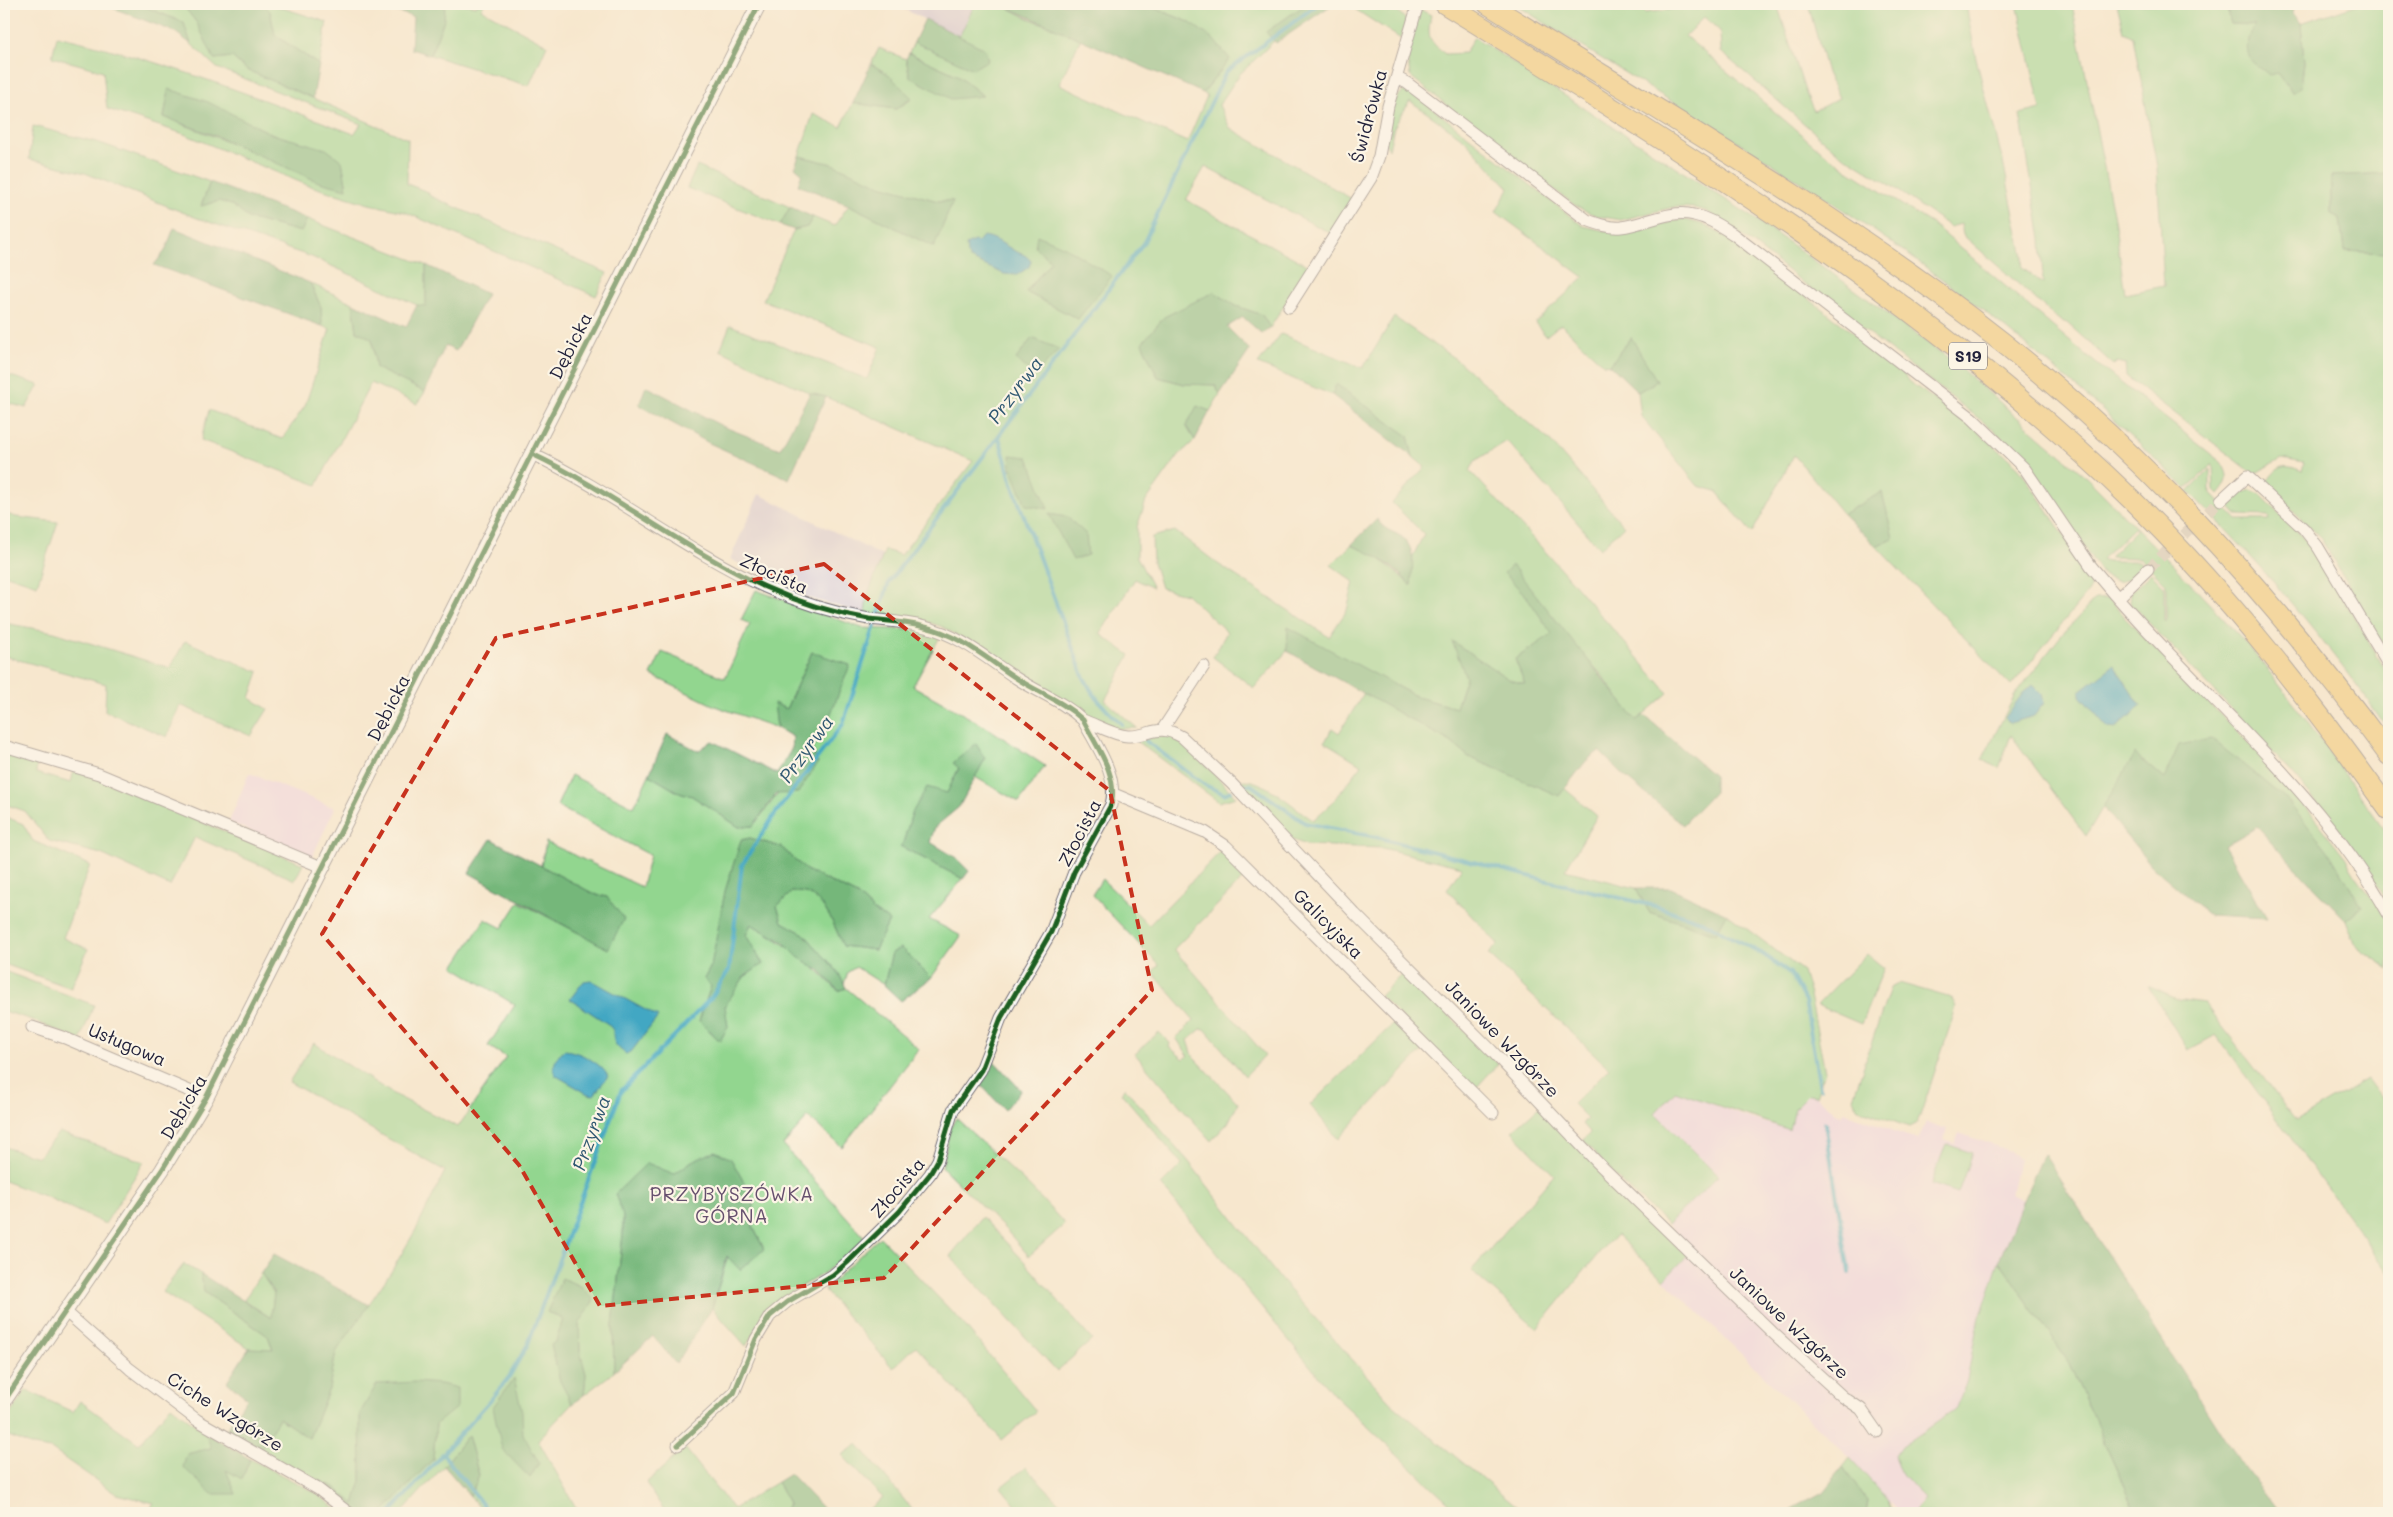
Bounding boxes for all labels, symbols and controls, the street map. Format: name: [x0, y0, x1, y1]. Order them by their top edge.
street label: Świdrówka: [1344, 67, 1392, 165]
street label: Dębicka: [543, 308, 597, 383]
road number: S19: [1949, 342, 1987, 370]
water label: Przyrwa: [981, 351, 1048, 428]
street label: Złocista: [736, 547, 812, 599]
street label: Dębicka: [361, 670, 415, 745]
water label: Przyrwa: [773, 710, 839, 788]
street label: Złocista: [1052, 795, 1106, 870]
street label: Galicyjska: [1288, 883, 1369, 964]
street label: Janiowe Wzgórze: [1440, 974, 1565, 1102]
street label: Usługowa: [85, 1017, 170, 1071]
street label: Dębicka: [154, 1070, 212, 1143]
water label: Przyrwa: [565, 1092, 616, 1174]
street label: Złocista: [865, 1152, 930, 1223]
district label: PRZYBYSZÓWKA GÓRNA: [650, 1181, 814, 1228]
street label: Janiowe Wzgórze: [1725, 1261, 1855, 1384]
street label: Ciche Wzgórze: [163, 1366, 288, 1457]

